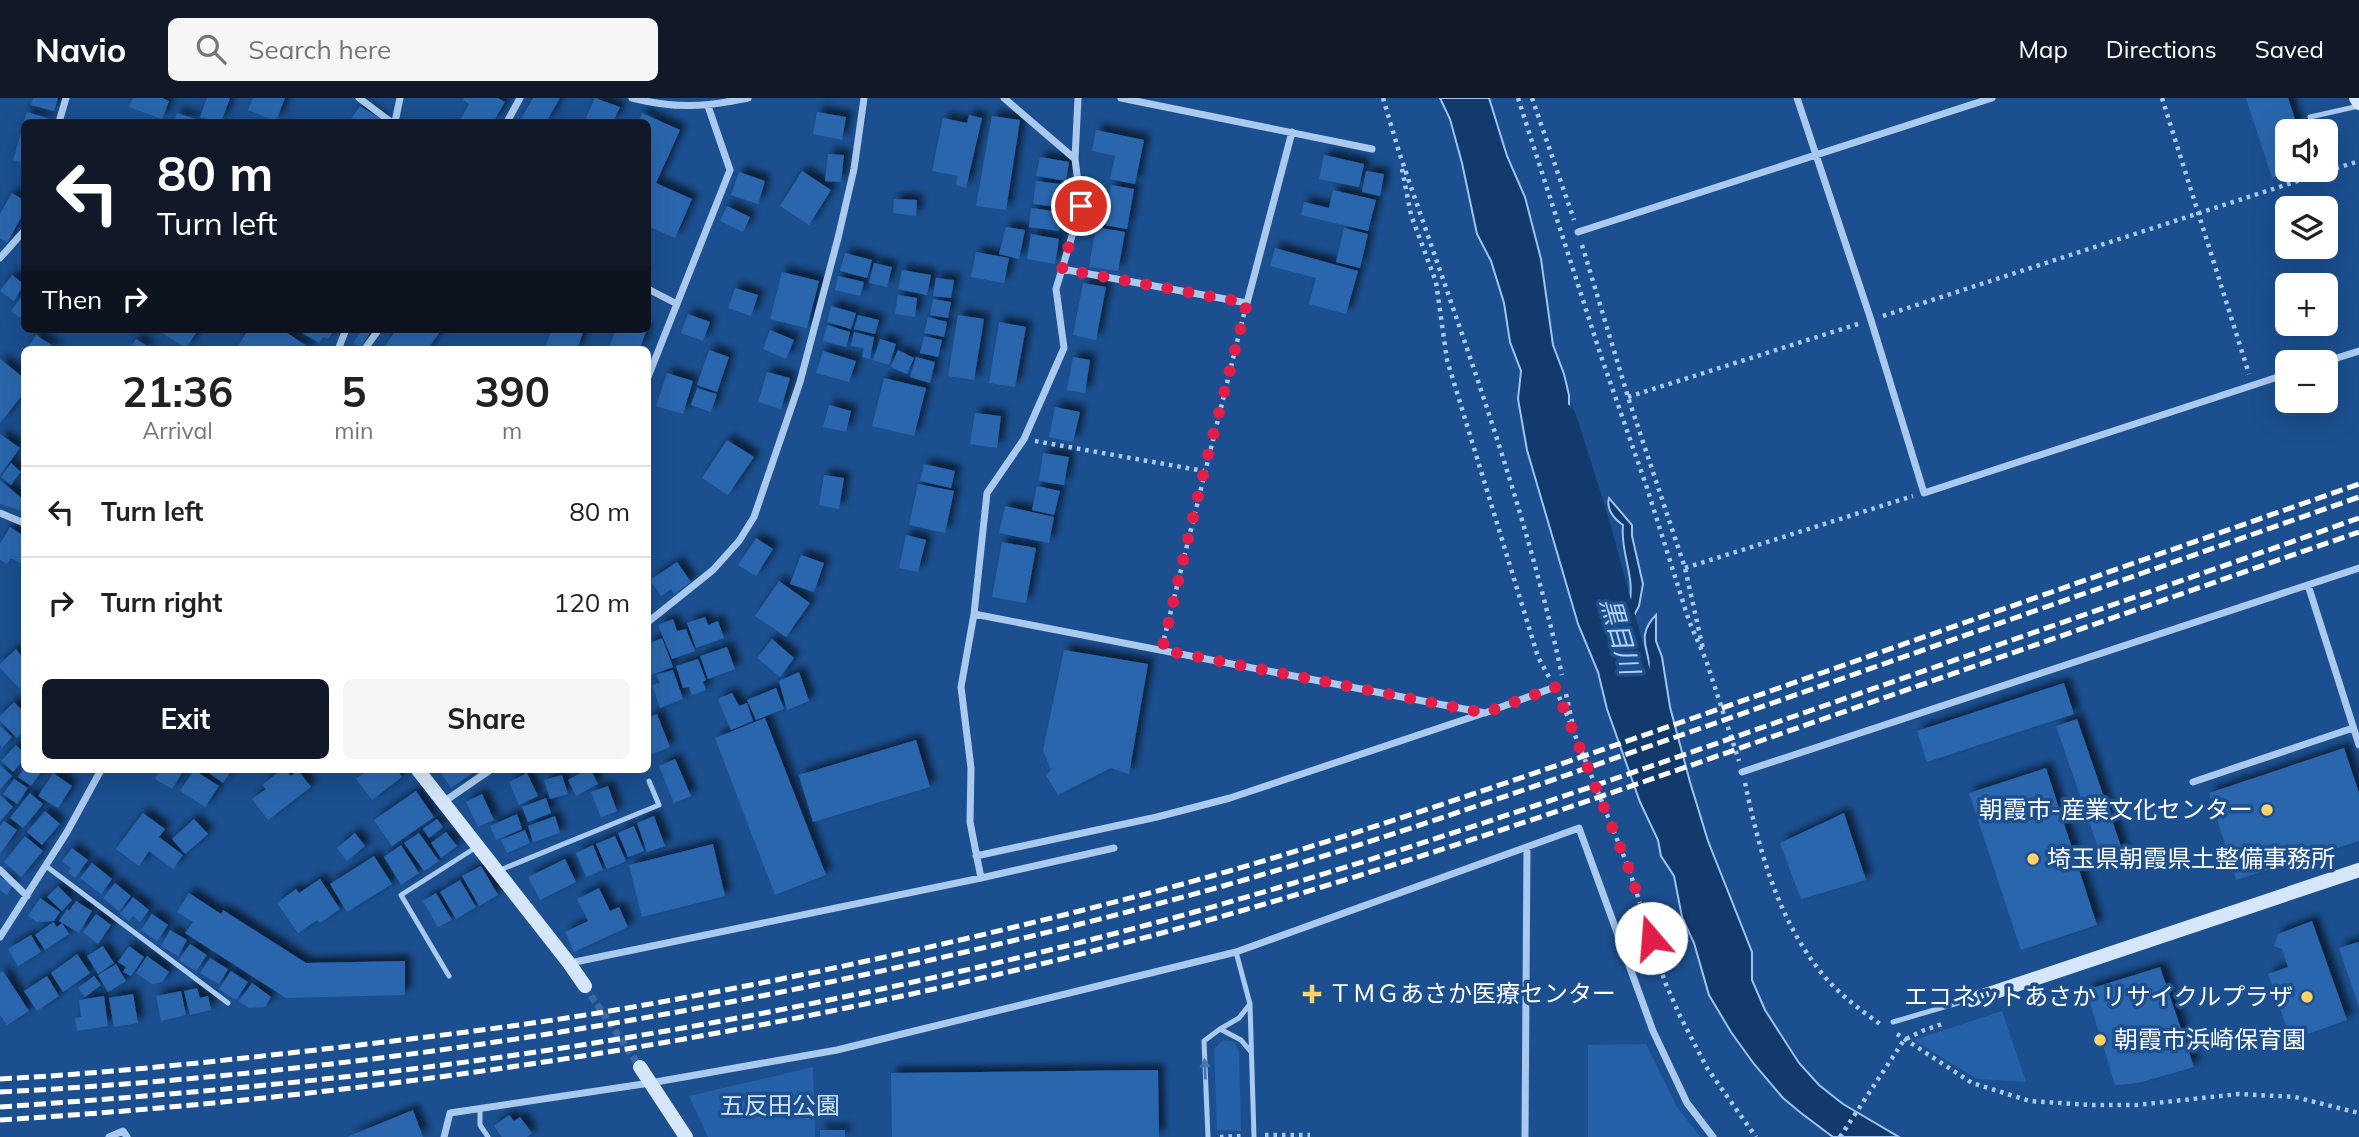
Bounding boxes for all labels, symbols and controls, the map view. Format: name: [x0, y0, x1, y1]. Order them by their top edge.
search box: [168, 18, 658, 81]
text: Navio: [35, 29, 126, 70]
icon: search: [192, 30, 230, 68]
text: Search here: [248, 33, 391, 66]
text: Map: [2018, 34, 2068, 64]
text: Directions: [2106, 34, 2217, 64]
text: Saved: [2255, 34, 2324, 64]
map controls: [2275, 119, 2338, 413]
button: sound: [2275, 119, 2338, 182]
text: 80 m: [157, 142, 273, 203]
icon: left: [42, 147, 133, 238]
pin: [1051, 176, 1111, 236]
icon: arrive: [1062, 187, 1100, 225]
button: layers: [2275, 196, 2338, 259]
text: Turn left: [157, 203, 277, 243]
button: +: [2275, 273, 2338, 336]
icon: right: [116, 280, 154, 318]
text: Then: [42, 283, 102, 316]
button: −: [2275, 350, 2338, 413]
text: 21:36: [122, 365, 233, 418]
text: 5: [341, 365, 366, 418]
text: 390: [474, 365, 550, 418]
text: Arrival: [142, 416, 213, 445]
text: min: [334, 416, 373, 445]
text: m: [502, 416, 522, 445]
icon: left: [42, 493, 80, 531]
text: Turn left: [101, 495, 203, 528]
text: 80 m: [569, 495, 630, 528]
icon: right: [42, 584, 80, 622]
text: Turn right: [101, 586, 222, 619]
text: 120 m: [554, 586, 630, 619]
water label: 黒目川: [1594, 594, 1648, 681]
button: Exit: [42, 679, 329, 759]
button: Share: [343, 679, 630, 759]
place label: 朝霞市-産業文化センター: [1979, 794, 2253, 824]
marker: 朝霞市-産業文化センター: [2259, 802, 2275, 818]
place label: 埼玉県朝霞県土整備事務所: [2047, 843, 2335, 873]
marker: 埼玉県朝霞県土整備事務所: [2025, 851, 2041, 867]
position arrow: [1614, 901, 1688, 975]
place label: ＴＭＧあさか医療センター: [1328, 978, 1616, 1008]
place label: エコネットあさか リサイクルプラザ: [1904, 981, 2293, 1011]
marker: ＴＭＧあさか医療センター: [1302, 984, 1322, 1004]
marker: エコネットあさか リサイクルプラザ: [2299, 989, 2315, 1005]
place label: 朝霞市浜崎保育園: [2114, 1024, 2306, 1054]
marker: 朝霞市浜崎保育園: [2092, 1032, 2108, 1048]
one-way arrow: [1200, 1058, 1211, 1080]
park label: 五反田公園: [720, 1090, 840, 1120]

